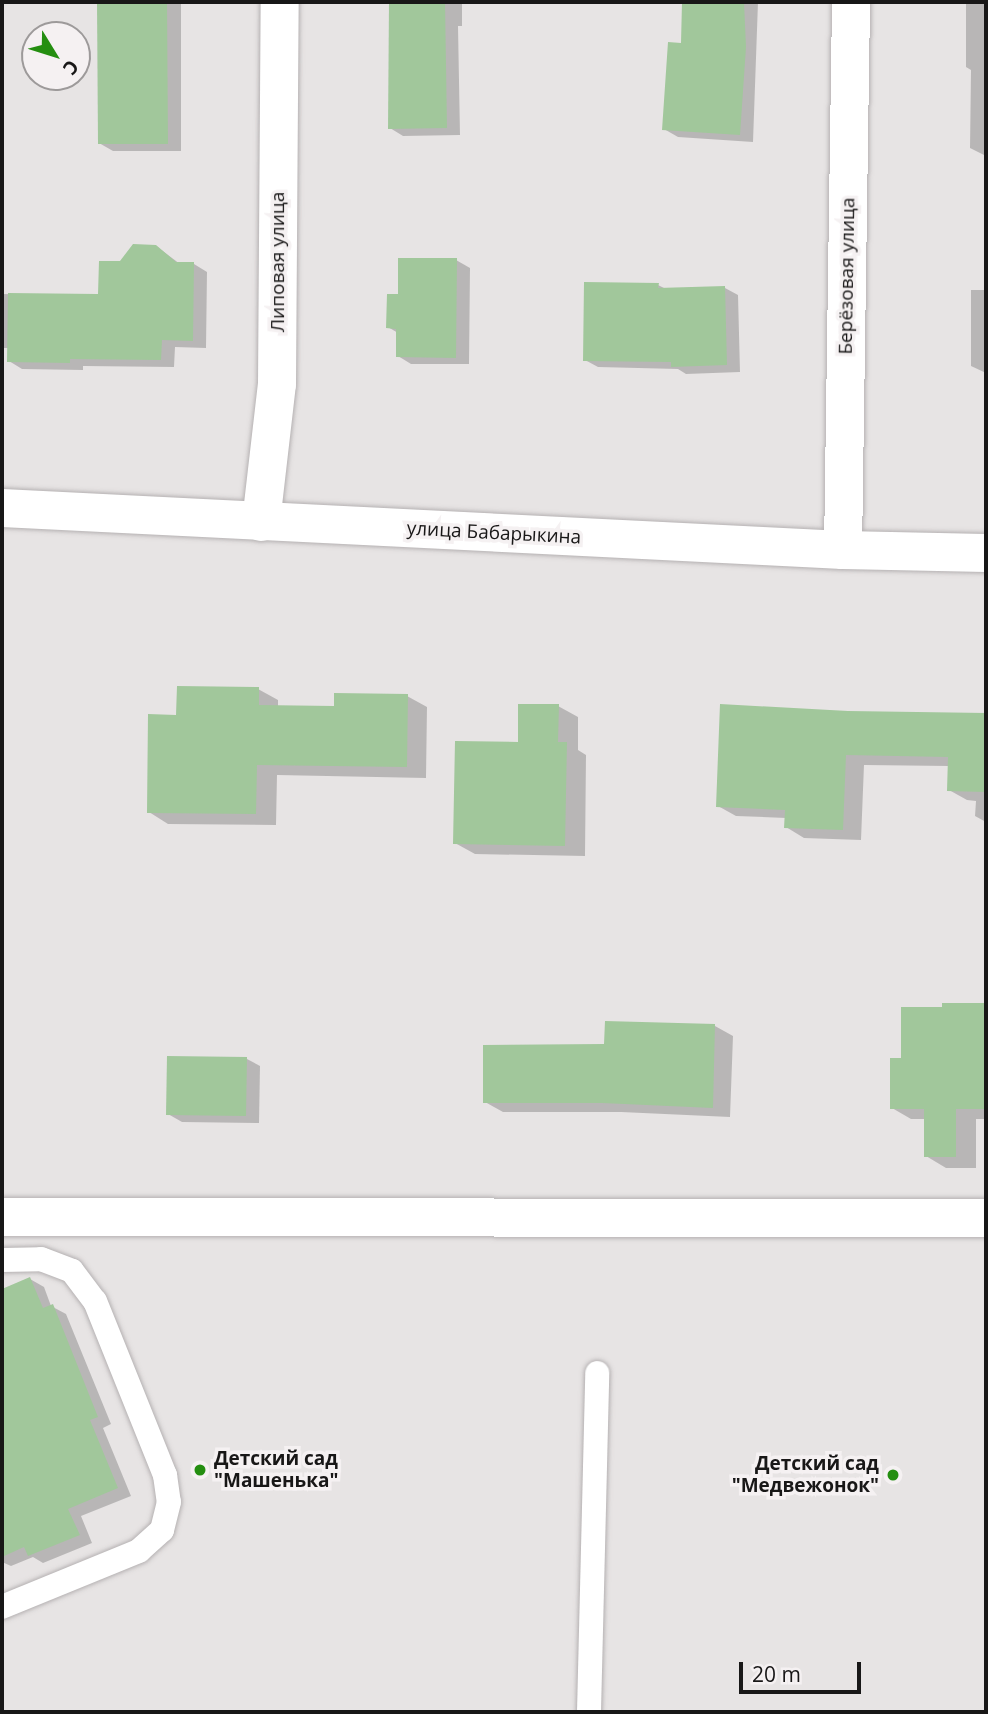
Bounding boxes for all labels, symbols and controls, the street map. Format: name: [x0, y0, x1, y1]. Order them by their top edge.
north arrow: [21, 21, 91, 91]
text: С: [57, 55, 85, 80]
street label: Липовая улица: [267, 192, 289, 332]
street label: Берёзовая улица: [834, 197, 860, 355]
street label: улица Бабарыкина: [406, 517, 582, 549]
place label: Детский сад "Машенька": [214, 1448, 338, 1492]
place label: Детский сад "Медвежонок": [732, 1453, 879, 1497]
marker: Детский сад "Машенька": [192, 1462, 208, 1478]
marker: Детский сад "Медвежонок": [885, 1467, 901, 1483]
scale bar: [743, 1648, 866, 1692]
text: 20 m: [752, 1660, 801, 1688]

